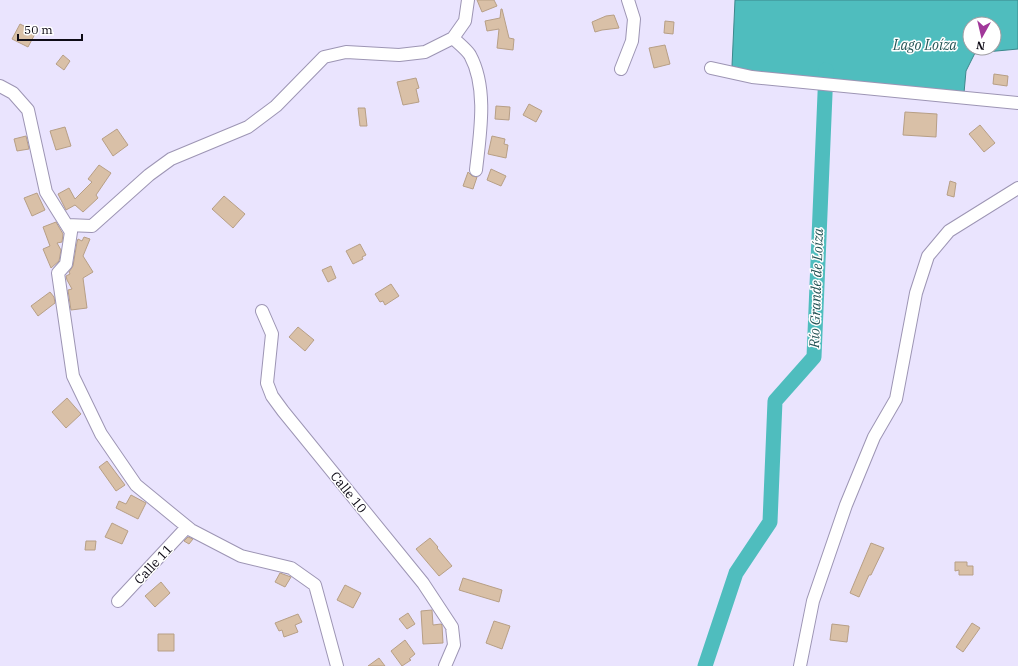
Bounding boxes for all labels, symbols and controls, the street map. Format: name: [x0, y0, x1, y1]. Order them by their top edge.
scale bar: [18, 16, 82, 42]
north arrow: [962, 16, 1002, 56]
text: 50 m: [24, 22, 53, 37]
water label: Lago Loíza: [892, 36, 957, 54]
text: N: [975, 38, 986, 53]
water label: Río Grande de Loíza: [805, 227, 827, 349]
street label: Calle 10: [327, 468, 371, 517]
street label: Calle 11: [131, 541, 176, 588]

